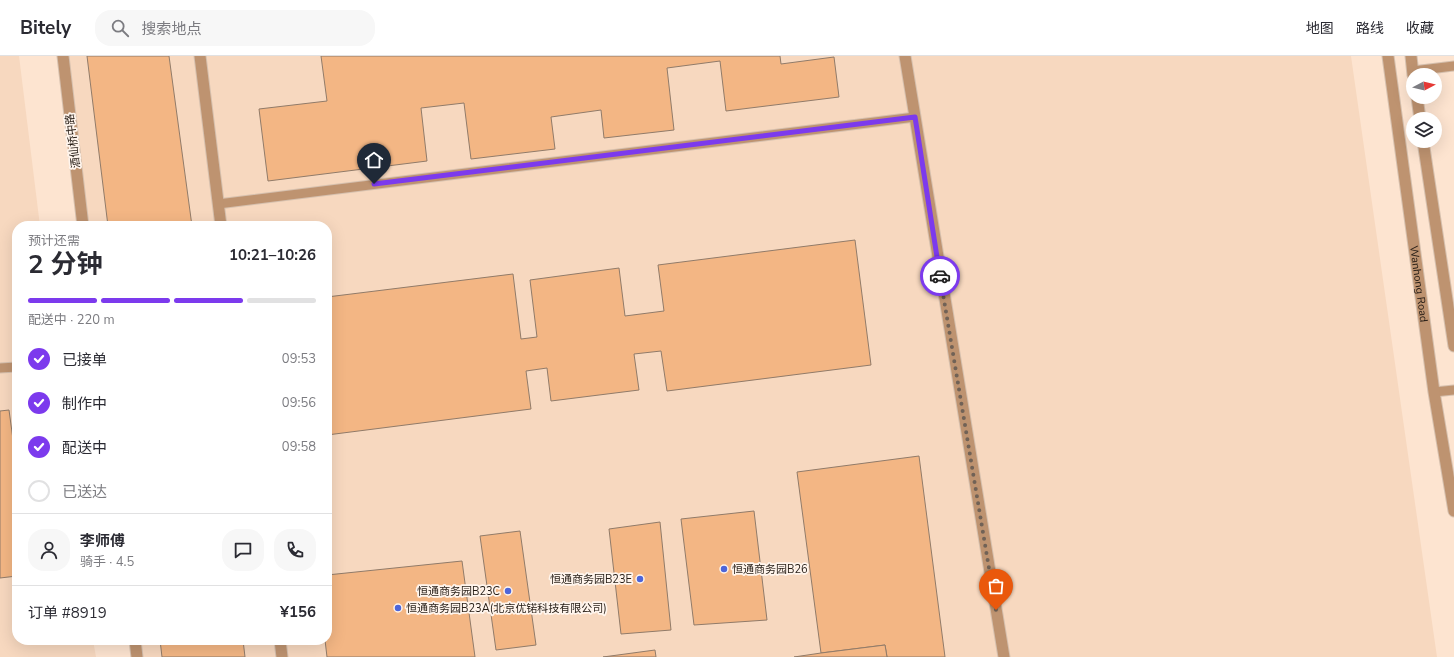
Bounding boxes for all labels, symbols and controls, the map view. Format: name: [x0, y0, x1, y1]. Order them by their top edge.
search box: [95, 10, 375, 46]
text: Bitely: [20, 15, 71, 41]
icon: search: [109, 17, 131, 39]
text: 搜索地点: [141, 19, 201, 39]
text: 地图: [1306, 19, 1334, 38]
text: 路线: [1356, 19, 1384, 38]
text: 收藏: [1406, 19, 1434, 38]
north arrow: [1406, 68, 1442, 104]
map controls: [1406, 68, 1442, 148]
button: layers: [1406, 112, 1442, 148]
street label: 酒仙桥中路: [62, 113, 84, 169]
pin: [357, 143, 391, 184]
icon: home: [363, 149, 385, 171]
text: 预计还需: [28, 232, 80, 250]
text: 10:21–10:26: [229, 245, 316, 265]
street label: Wanhong Road: [1407, 245, 1432, 323]
text: 2 分钟: [28, 247, 103, 282]
courier: [920, 256, 960, 296]
icon: car: [929, 265, 951, 287]
text: 配送中 · 220 m: [28, 311, 115, 329]
icon: check: [28, 348, 50, 370]
text: 已接单: [62, 350, 107, 370]
text: 09:53: [282, 350, 316, 368]
icon: check: [28, 392, 50, 414]
text: 制作中: [62, 394, 107, 414]
text: 09:56: [282, 394, 316, 412]
icon: check: [28, 436, 50, 458]
text: 配送中: [62, 438, 107, 458]
text: 09:58: [282, 438, 316, 456]
text: 已送达: [62, 482, 107, 502]
button: person: [28, 529, 70, 571]
button: chat: [222, 529, 264, 571]
button: phone: [274, 529, 316, 571]
text: 李师傅: [80, 531, 125, 551]
text: 骑手 · 4.5: [80, 553, 134, 571]
place label: 恒通商务园B26: [732, 562, 808, 577]
marker: 恒通商务园B26: [719, 564, 729, 574]
pin: [979, 569, 1013, 610]
place label: 恒通商务园B23E: [550, 572, 632, 587]
marker: 恒通商务园B23E: [635, 574, 645, 584]
icon: bag: [985, 575, 1007, 597]
place label: 恒通商务园B23C: [417, 584, 500, 599]
marker: 恒通商务园B23C: [503, 586, 513, 596]
place label: 恒通商务园B23A(北京优锘科技有限公司): [406, 601, 607, 616]
text: ¥156: [280, 602, 316, 622]
text: 订单 #8919: [28, 603, 107, 623]
marker: 恒通商务园B23A(北京优锘科技有限公司): [393, 603, 403, 613]

